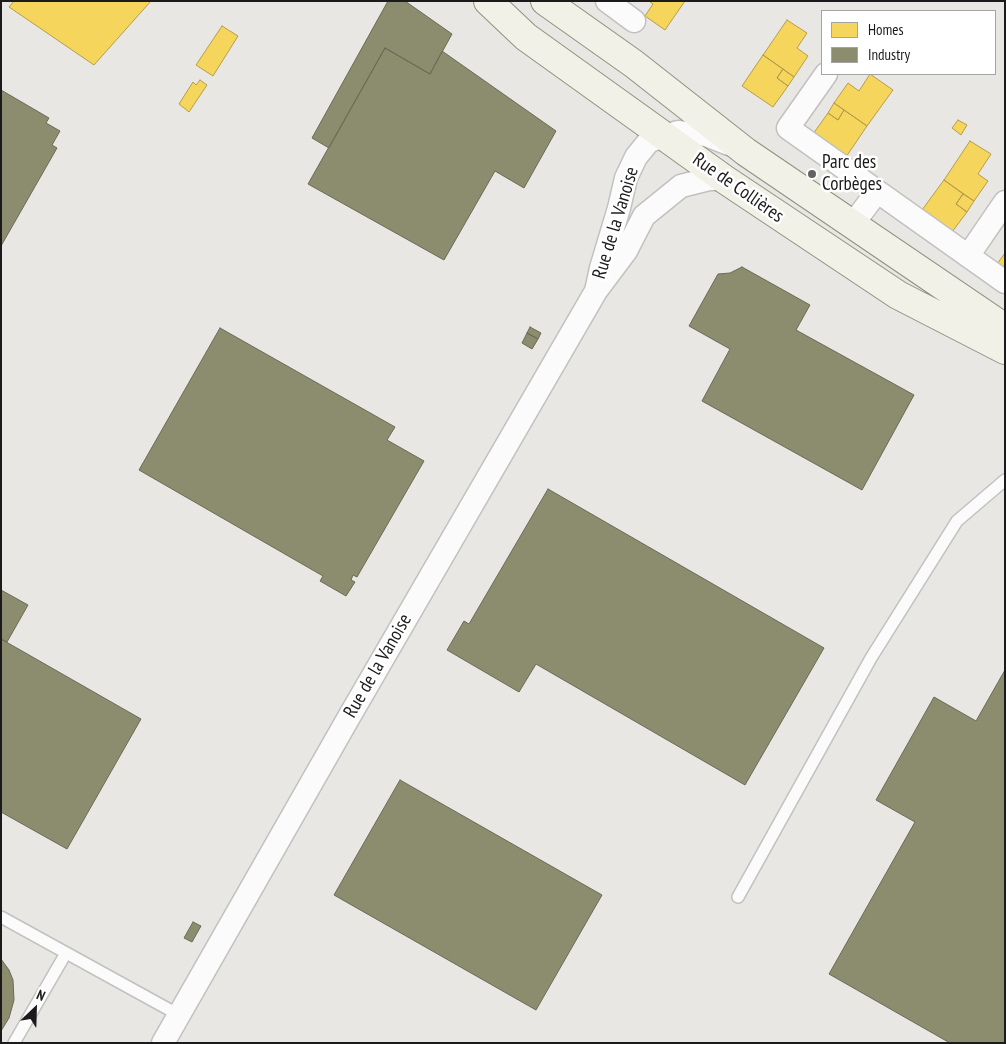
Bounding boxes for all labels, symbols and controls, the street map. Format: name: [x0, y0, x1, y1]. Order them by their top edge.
legend: [821, 10, 996, 75]
text: Homes: [868, 20, 904, 39]
text: Industry: [868, 45, 910, 64]
street label: Rue de Collières: [688, 148, 788, 228]
place label: Parc des Corbèges: [822, 152, 882, 196]
street label: Rue de la Vanoise: [588, 164, 644, 282]
marker: Parc des Corbèges: [806, 168, 818, 180]
street label: Rue de la Vanoise: [339, 610, 417, 722]
north arrow: [10, 984, 60, 1034]
text: N: [34, 986, 48, 1005]

